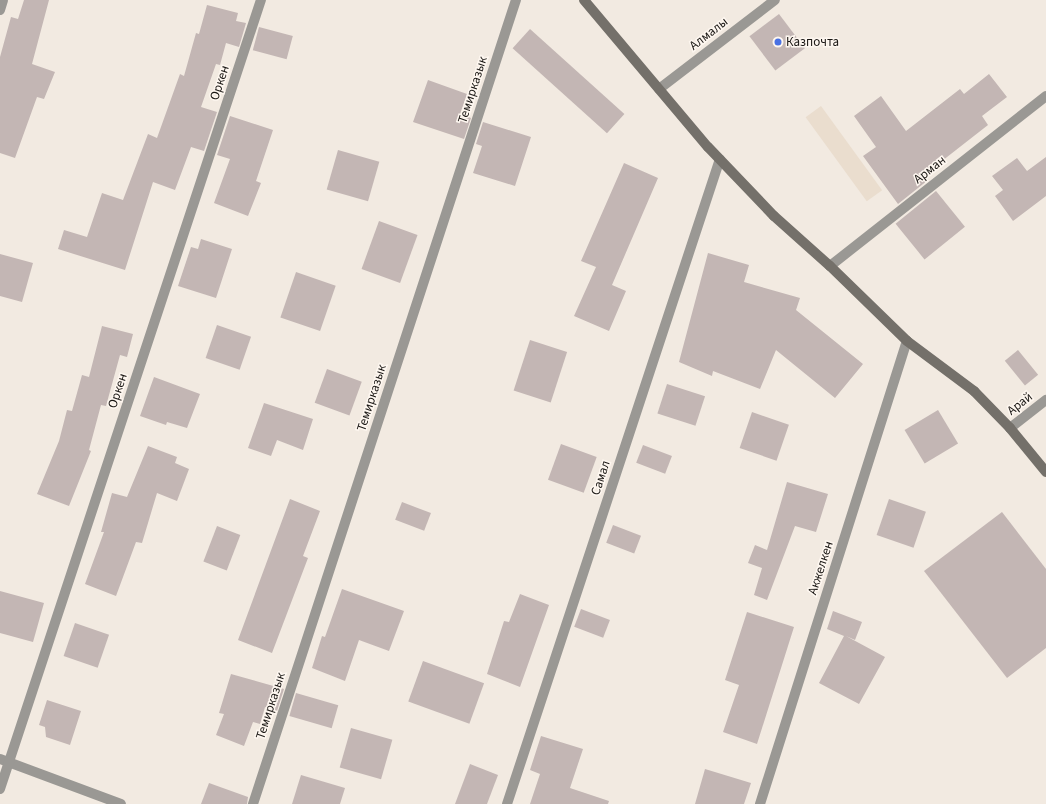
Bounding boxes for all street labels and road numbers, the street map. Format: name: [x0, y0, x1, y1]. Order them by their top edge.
street label: Алмалы: [687, 14, 731, 54]
street label: Темирказык: [455, 55, 491, 125]
street label: Оркен: [207, 64, 233, 102]
street label: Арман: [911, 153, 949, 187]
street label: Темирказык: [354, 363, 390, 433]
street label: Оркен: [105, 372, 131, 410]
street label: Арай: [1004, 389, 1036, 419]
street label: Самал: [588, 459, 614, 497]
street label: Акжелкен: [805, 539, 837, 597]
street label: Темирказык: [253, 671, 289, 741]

